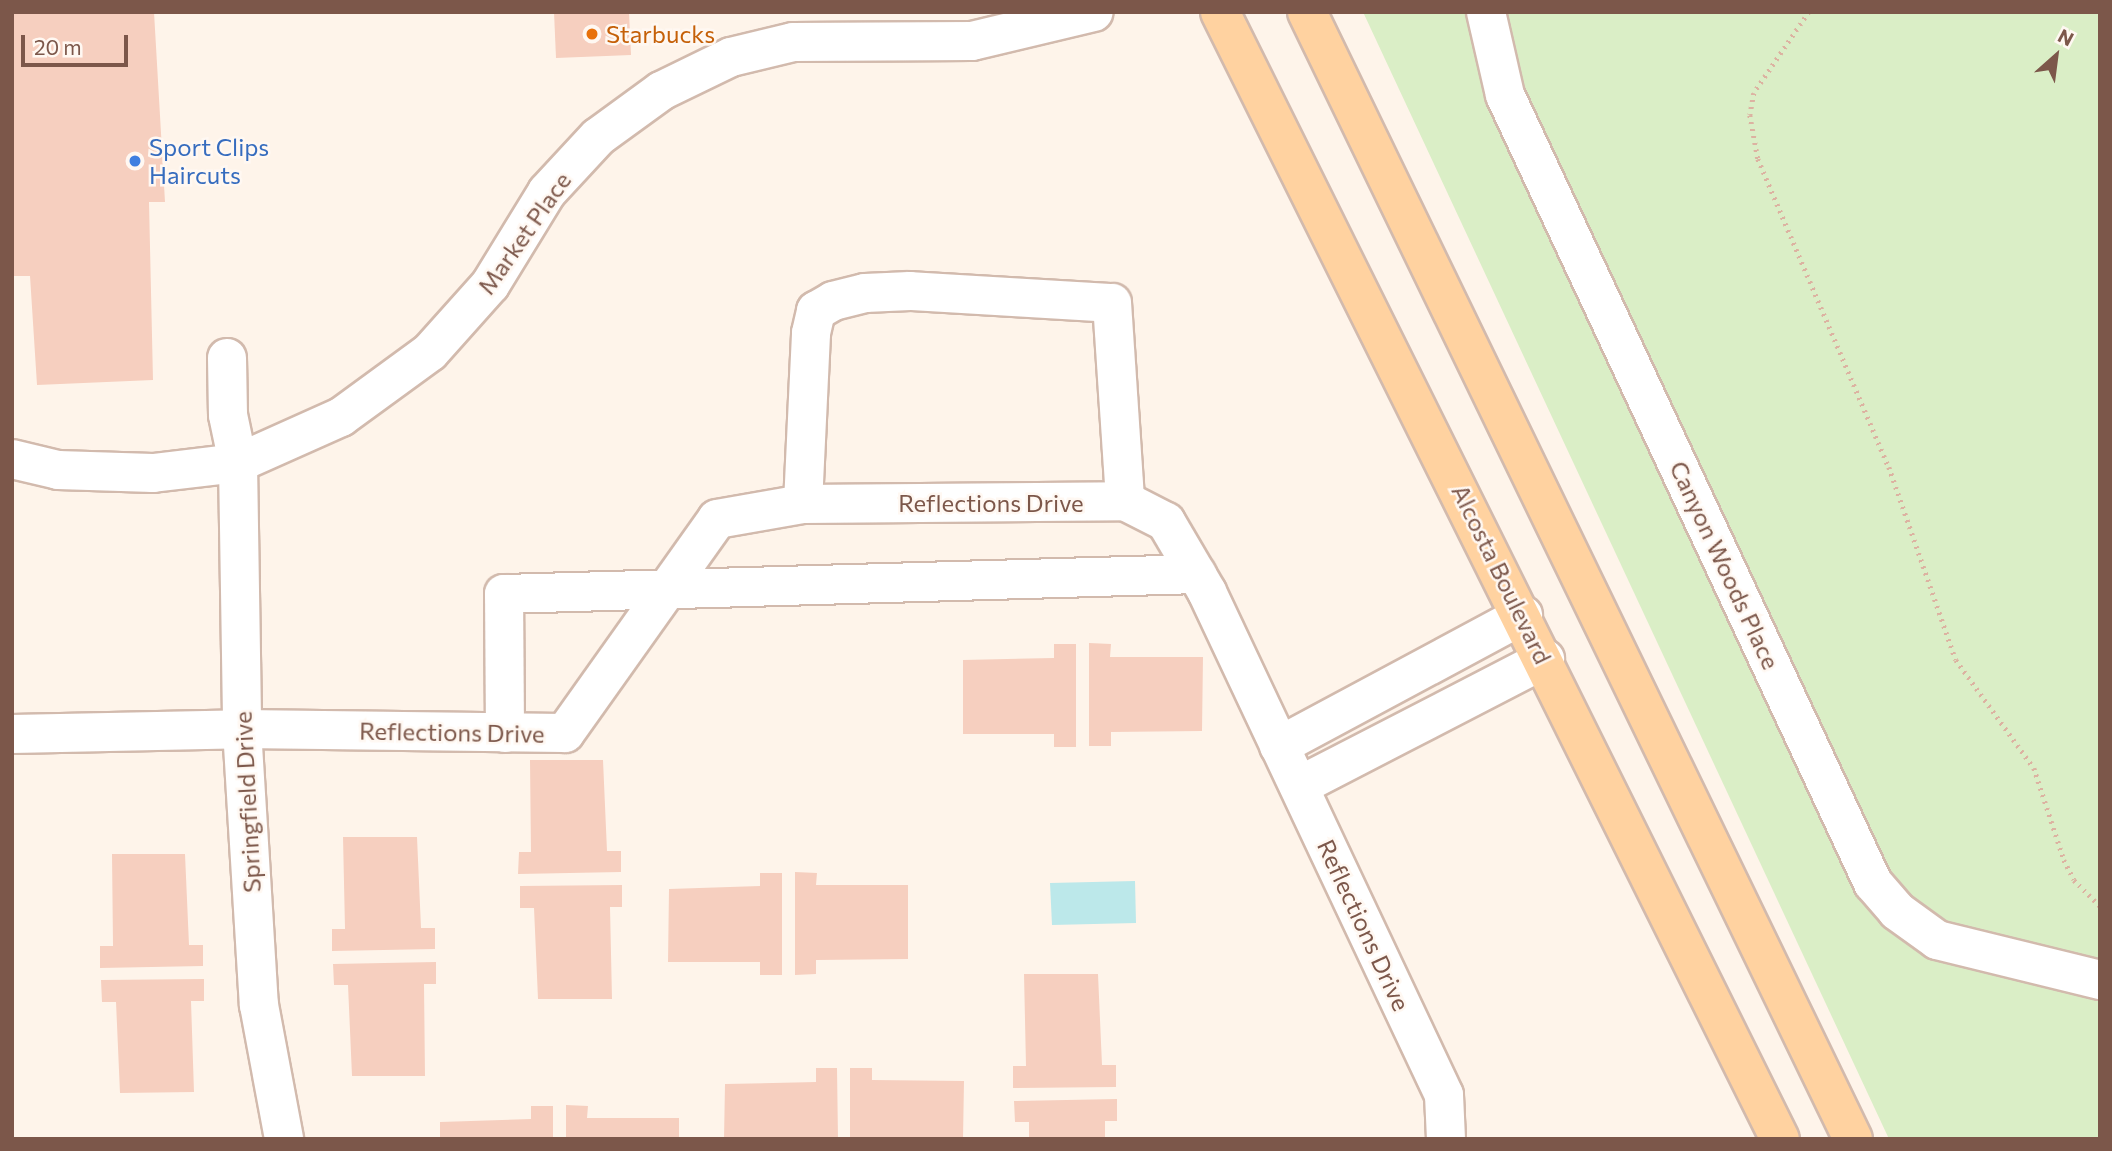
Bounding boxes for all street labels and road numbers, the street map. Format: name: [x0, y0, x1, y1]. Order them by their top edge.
street label: Market Place: [471, 166, 577, 300]
street label: Canyon Woods Place: [1664, 456, 1786, 674]
street label: Alcosta Boulevard: [1446, 480, 1558, 668]
street label: Reflections Drive: [898, 489, 1084, 517]
street label: Springfield Drive: [228, 711, 266, 893]
street label: Reflections Drive: [359, 716, 545, 748]
street label: Reflections Drive: [1312, 835, 1416, 1015]

